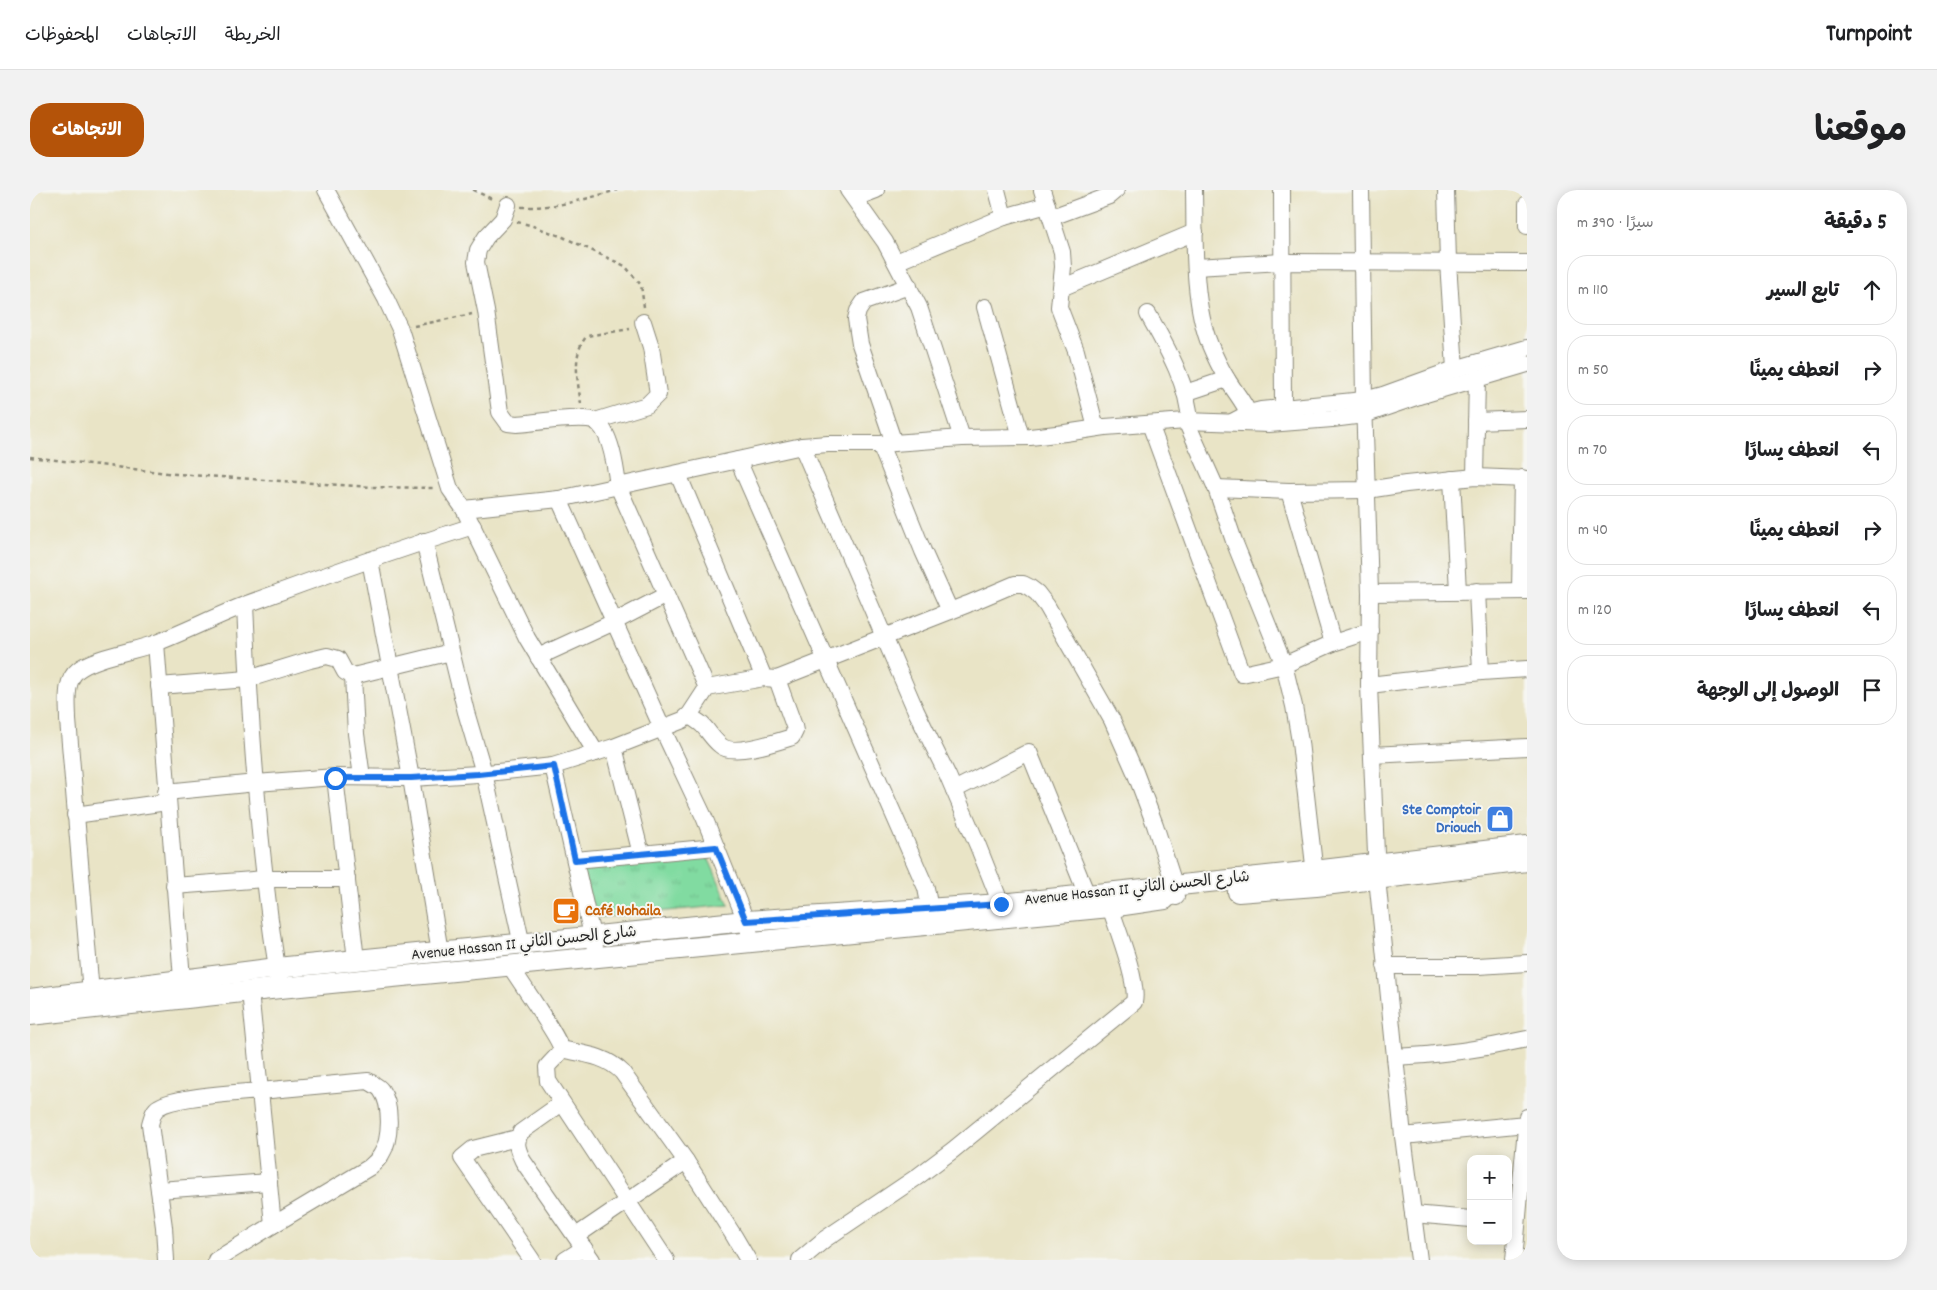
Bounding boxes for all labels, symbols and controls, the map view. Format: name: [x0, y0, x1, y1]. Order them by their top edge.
text: Turnpoint: [1826, 18, 1912, 52]
text: المحفوظات: [25, 24, 99, 49]
text: الاتجاهات: [127, 24, 197, 49]
text: الخريطة: [225, 24, 281, 49]
button: الاتجاهات: [30, 103, 144, 157]
text: موقعنا: [1814, 108, 1907, 158]
text: 5 دقيقة: [1824, 209, 1887, 239]
text: سيرًا · 390 m: [1577, 212, 1654, 235]
icon: ahead: [1858, 276, 1886, 304]
text: 110 m: [1578, 279, 1608, 302]
text: تابع السير: [1767, 279, 1839, 306]
icon: right: [1858, 356, 1886, 384]
text: 50 m: [1578, 359, 1609, 382]
text: انعطف يمينًا: [1750, 359, 1839, 386]
icon: left: [1858, 436, 1886, 464]
text: 70 m: [1578, 439, 1608, 462]
text: انعطف يسارًا: [1745, 439, 1839, 466]
icon: right: [1858, 516, 1886, 544]
text: 40 m: [1578, 519, 1608, 542]
text: انعطف يمينًا: [1750, 519, 1839, 546]
icon: left: [1858, 596, 1886, 624]
text: 120 m: [1578, 599, 1612, 622]
text: انعطف يسارًا: [1745, 599, 1839, 626]
icon: arrive: [1858, 676, 1886, 704]
text: الوصول إلى الوجهة: [1697, 679, 1839, 706]
route start: [324, 767, 347, 790]
place label: Ste Comptoir Driouch: [1402, 799, 1482, 840]
shop icon: Ste Comptoir Driouch: [1485, 804, 1515, 834]
street label: Avenue Hassan II شارع الحسن الثاني: [1023, 866, 1251, 913]
route end: [990, 893, 1013, 916]
cafe icon: Café Nohaila: [551, 896, 581, 926]
place label: Café Nohaila: [585, 900, 662, 923]
street label: Avenue Hassan II شارع الحسن الثاني: [410, 921, 638, 968]
map controls: [1467, 1155, 1512, 1245]
button: +: [1467, 1155, 1512, 1200]
button: −: [1467, 1200, 1512, 1245]

